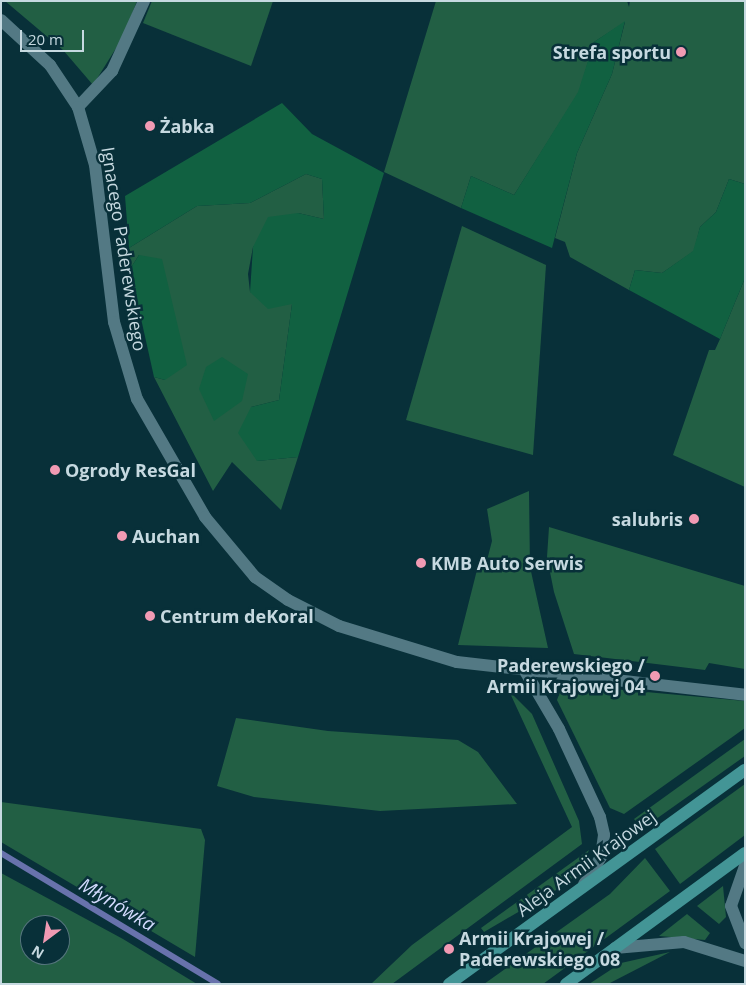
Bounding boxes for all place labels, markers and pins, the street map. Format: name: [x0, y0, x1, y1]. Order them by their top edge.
place label: Strefa sportu: [553, 41, 671, 63]
marker: Strefa sportu: [675, 46, 687, 58]
place label: Żabka: [160, 115, 215, 137]
marker: Żabka: [144, 120, 156, 132]
place label: Ogrody ResGal: [65, 459, 196, 481]
marker: Ogrody ResGal: [49, 464, 61, 476]
place label: salubris: [612, 508, 683, 530]
marker: salubris: [687, 512, 701, 526]
place label: Auchan: [132, 525, 200, 547]
marker: Auchan: [116, 530, 128, 542]
place label: KMB Auto Serwis: [431, 552, 583, 574]
marker: KMB Auto Serwis: [415, 557, 427, 569]
place label: Centrum deKoral: [160, 605, 314, 627]
marker: Centrum deKoral: [144, 610, 156, 622]
place label: Paderewskiego / Armii Krajowej 04: [487, 655, 645, 698]
marker: Paderewskiego / Armii Krajowej 04: [649, 670, 661, 682]
place label: Armii Krajowej / Paderewskiego 08: [459, 928, 620, 971]
marker: Armii Krajowej / Paderewskiego 08: [443, 943, 455, 955]

